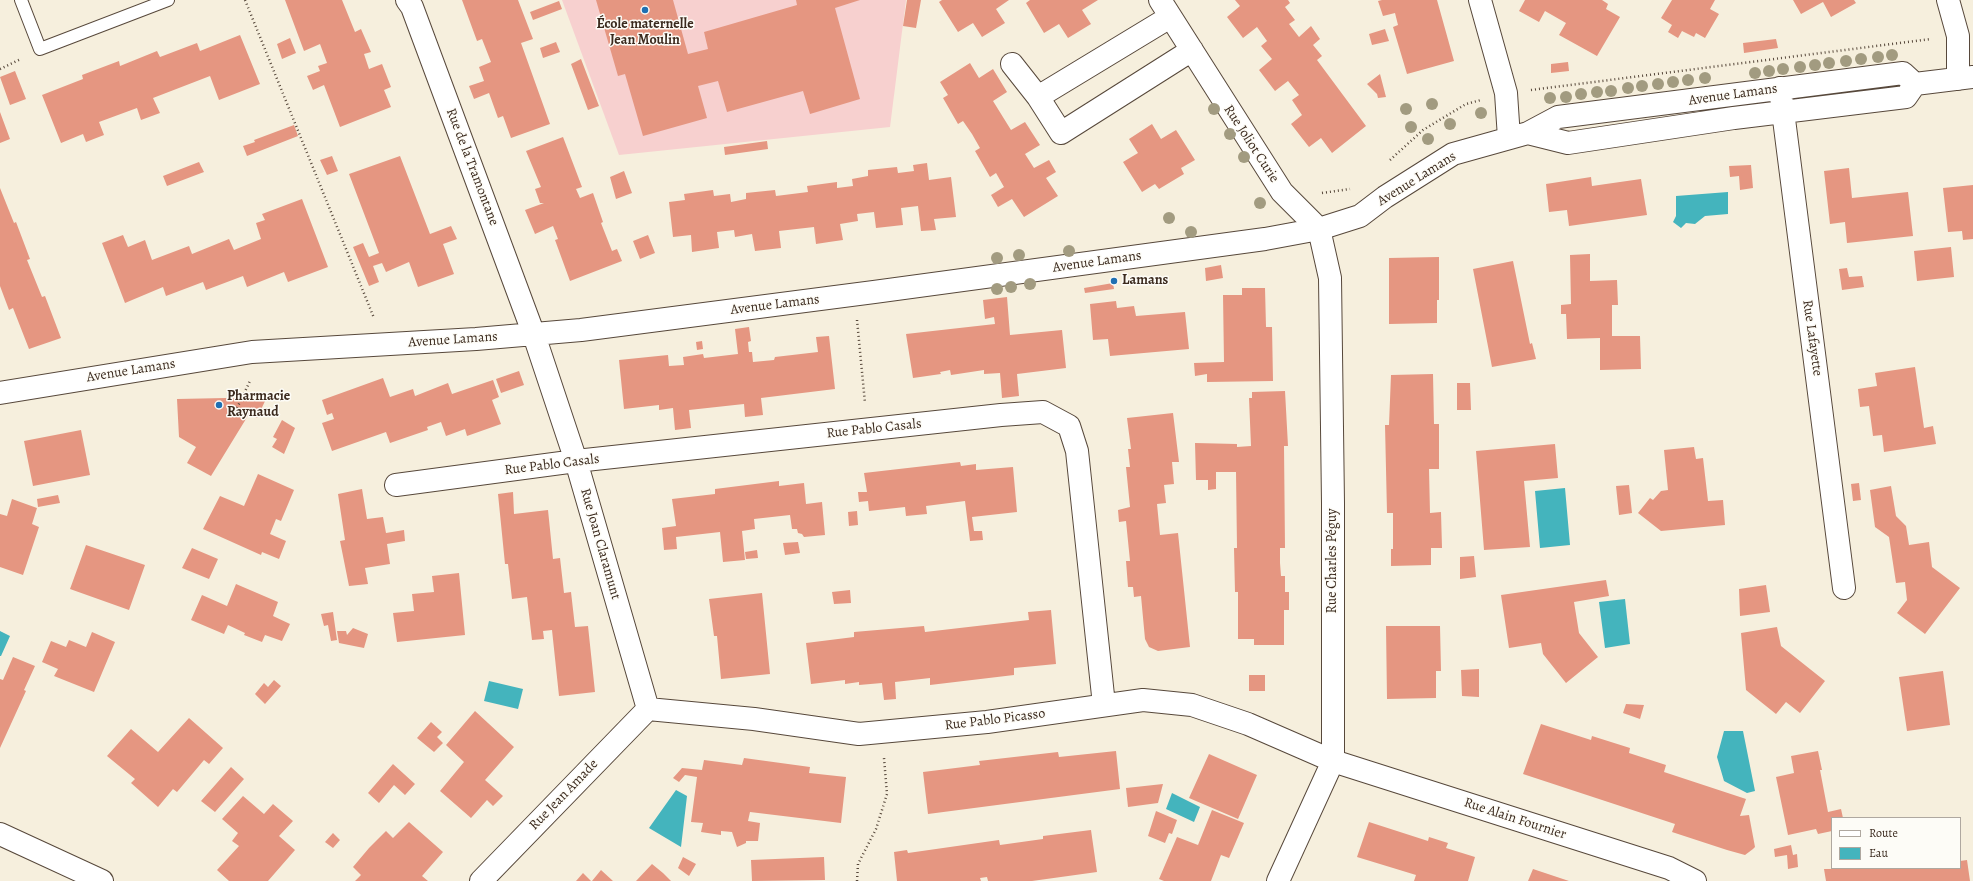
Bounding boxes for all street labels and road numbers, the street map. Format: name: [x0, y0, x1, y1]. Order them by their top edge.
street label: Avenue Lamans: [1687, 80, 1779, 110]
street label: Rue Joliot Curie: [1220, 102, 1282, 186]
street label: Rue de la Tramontane: [442, 106, 502, 228]
street label: Avenue Lamans: [1375, 148, 1459, 210]
street label: Avenue Lamans: [1051, 247, 1143, 277]
street label: Avenue Lamans: [730, 291, 820, 319]
street label: Rue Lafayette: [1798, 299, 1826, 377]
street label: Avenue Lamans: [408, 328, 498, 352]
street label: Avenue Lamans: [85, 356, 177, 386]
street label: Rue Pablo Casals: [826, 416, 922, 442]
street label: Rue Pablo Casals: [504, 451, 600, 479]
street label: Rue Joan Claramunt: [576, 487, 624, 601]
street label: Rue Charles Péguy: [1325, 508, 1341, 614]
street label: Rue Pablo Picasso: [944, 706, 1046, 734]
street label: Rue Jean Amade: [526, 756, 602, 834]
street label: Rue Alain Fournier: [1462, 795, 1568, 843]

